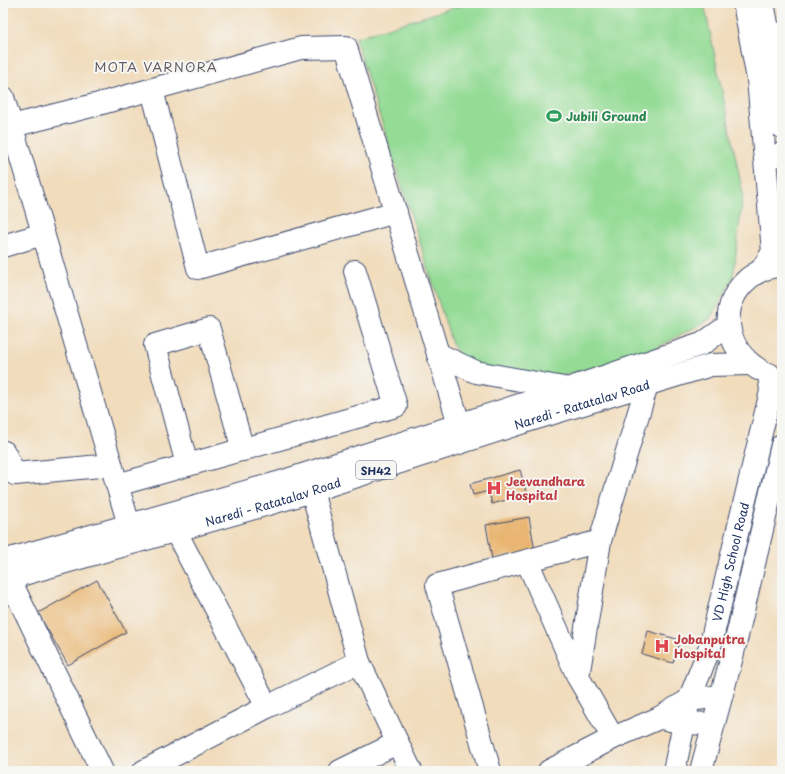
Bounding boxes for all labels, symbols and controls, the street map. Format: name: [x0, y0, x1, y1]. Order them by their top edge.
district label: MOTA VARNORA: [94, 57, 218, 76]
sports icon: Jubili Ground: [545, 107, 563, 125]
place label: Jubili Ground: [566, 107, 647, 125]
street label: Naredi - Ratatalav Road: [512, 375, 652, 434]
road number: SH42: [356, 461, 396, 479]
place label: Jeevandhara Hospital: [506, 472, 586, 504]
street label: Naredi - Ratatalav Road: [203, 473, 343, 531]
hospital icon: Jeevandhara Hospital: [485, 479, 503, 497]
street label: VD High School Road: [707, 501, 753, 623]
place label: Jobanputra Hospital: [674, 630, 746, 662]
hospital icon: Jobanputra Hospital: [653, 637, 671, 655]

